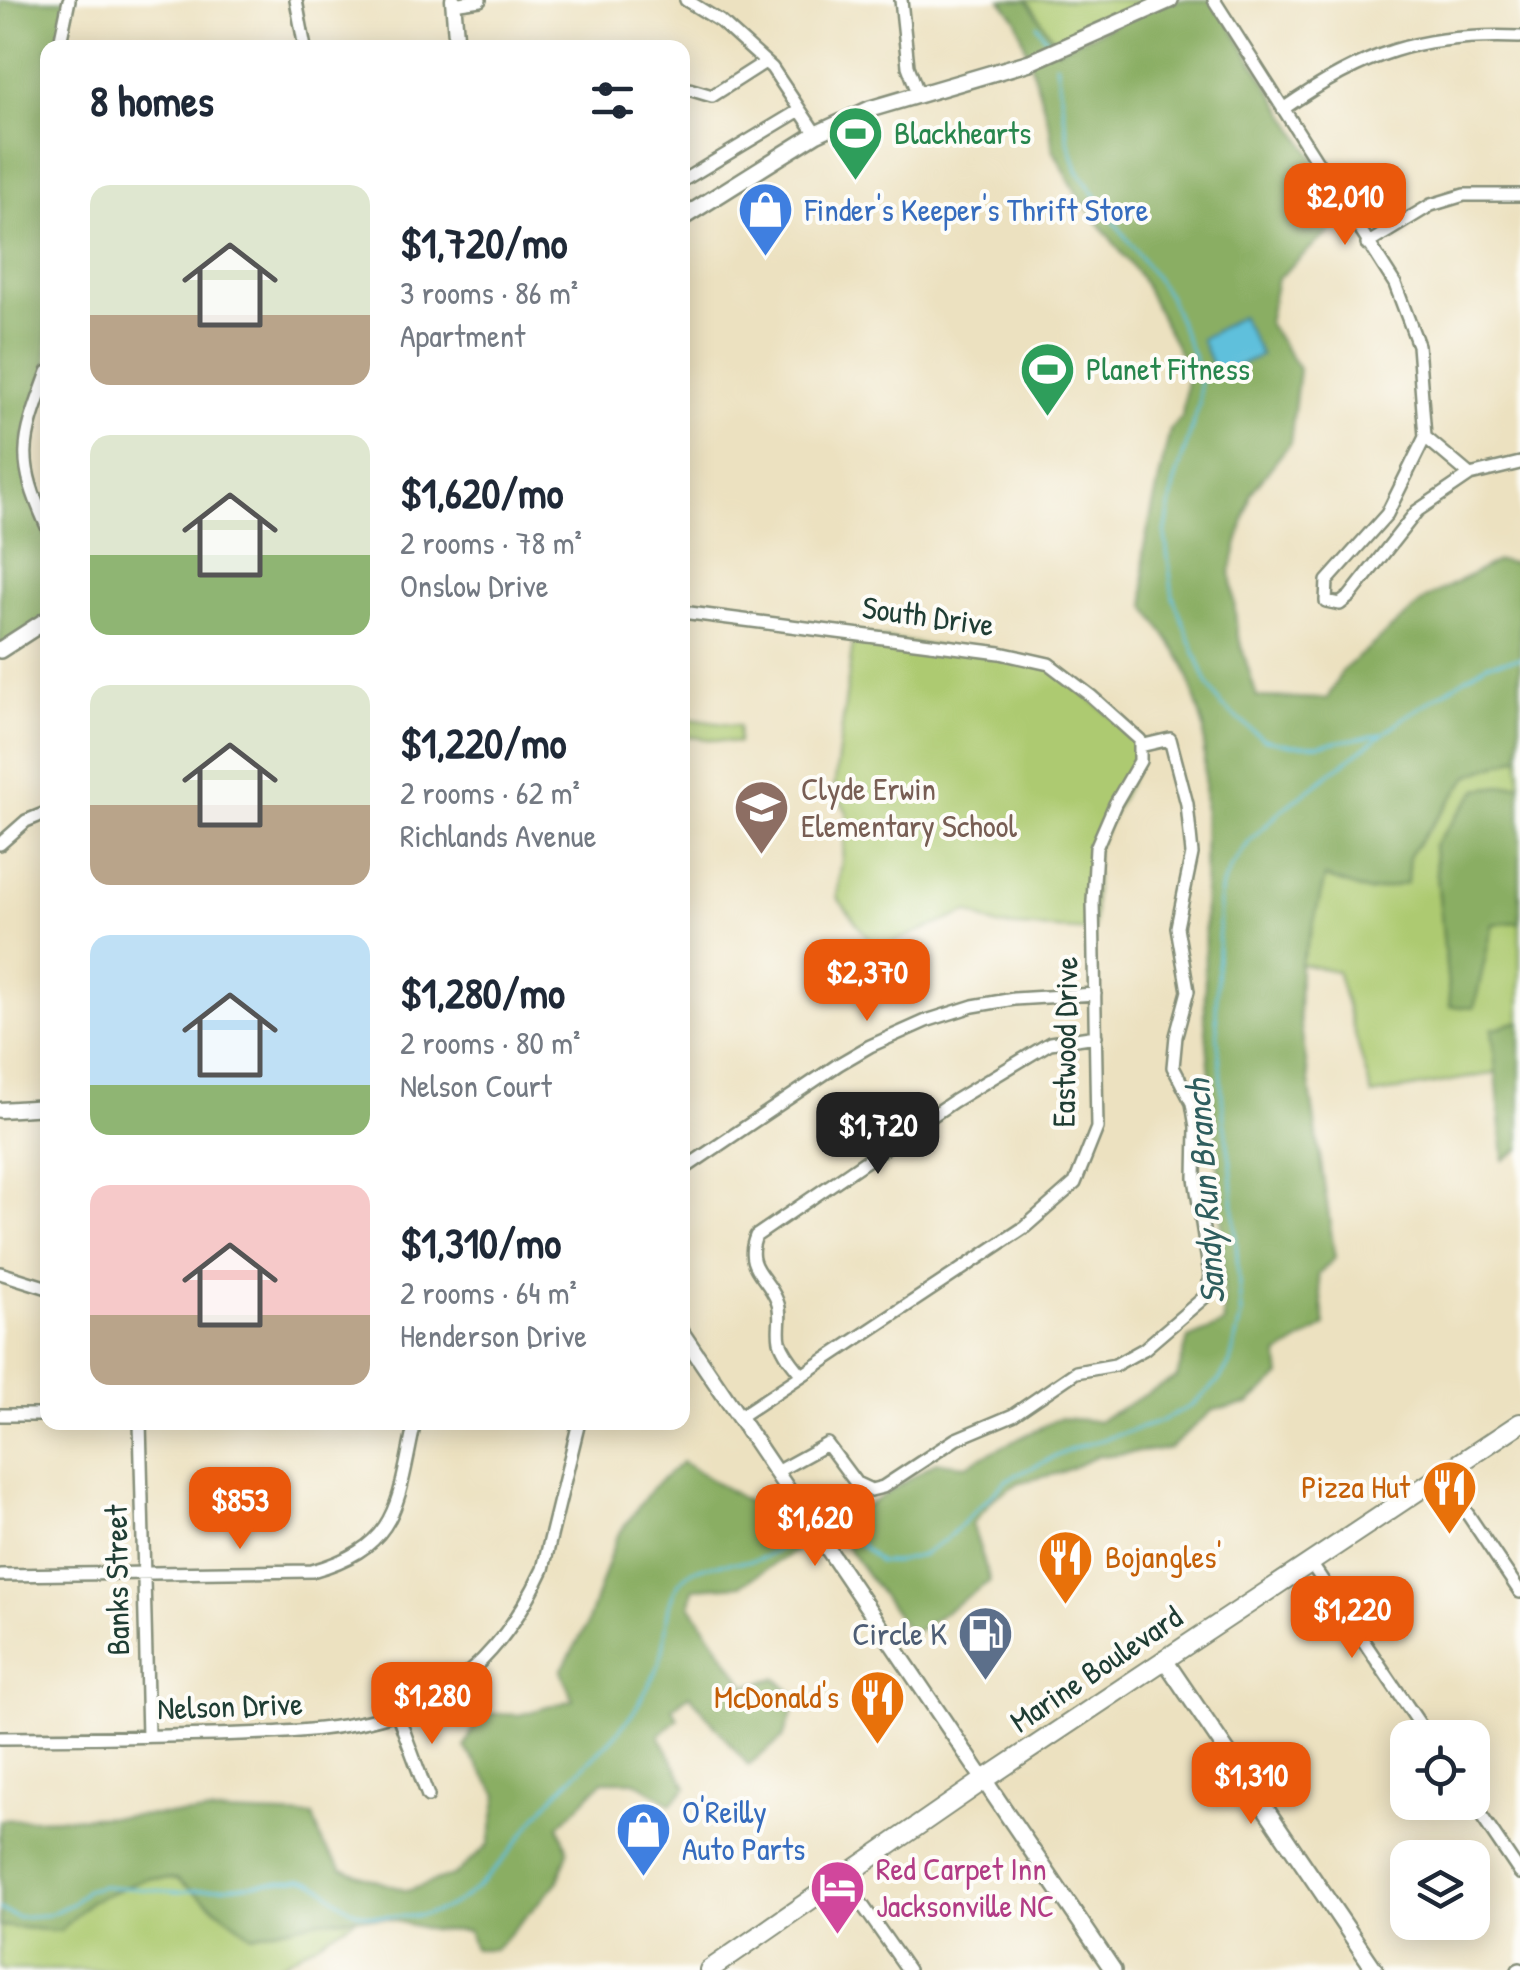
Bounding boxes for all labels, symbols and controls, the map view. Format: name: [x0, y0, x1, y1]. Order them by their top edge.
text: 8 homes: [90, 72, 214, 129]
icon: filters: [585, 73, 640, 128]
sports icon: Blackhearts: [825, 103, 885, 182]
place label: Blackhearts: [894, 111, 1031, 154]
pin: $2,010: [1264, 163, 1426, 248]
text: $2,010: [1306, 174, 1384, 217]
shop icon: Finder's Keeper's Thrift Store: [736, 180, 796, 259]
place label: Finder's Keeper's Thrift Store: [804, 188, 1149, 231]
text: $1,720/mo: [400, 214, 568, 271]
icon: home: [170, 225, 290, 345]
text: 3 rooms · 86 m²: [400, 271, 578, 314]
text: Apartment: [400, 314, 525, 357]
sports icon: Planet Fitness: [1017, 339, 1077, 418]
place label: Planet Fitness: [1086, 347, 1250, 390]
text: $1,620/mo: [400, 464, 564, 521]
icon: home: [170, 475, 290, 595]
text: 2 rooms · 78 m²: [400, 521, 582, 564]
text: Onslow Drive: [400, 564, 548, 607]
street label: South Drive: [860, 585, 997, 646]
text: $1,220/mo: [400, 714, 566, 771]
icon: home: [170, 725, 290, 845]
place label: Clyde Erwin Elementary School: [801, 767, 1017, 847]
text: 2 rooms · 62 m²: [400, 771, 580, 814]
school or university icon: Clyde Erwin Elementary School: [732, 777, 792, 856]
text: Richlands Avenue: [400, 814, 596, 857]
pin: $2,370: [786, 939, 948, 1024]
text: $2,370: [826, 950, 908, 993]
street label: Eastwood Drive: [1042, 956, 1087, 1128]
text: $1,280/mo: [400, 964, 565, 1021]
icon: home: [170, 975, 290, 1095]
text: 2 rooms · 80 m²: [400, 1021, 580, 1064]
text: Nelson Court: [400, 1064, 552, 1107]
water label: Sandy Run Branch: [1173, 1076, 1236, 1306]
pin: $1,720: [797, 1092, 959, 1177]
text: $1,720: [838, 1103, 918, 1146]
text: $1,310/mo: [400, 1214, 561, 1271]
icon: home: [170, 1225, 290, 1345]
text: 2 rooms · 64 m²: [400, 1271, 577, 1314]
text: Henderson Drive: [400, 1314, 587, 1357]
restaurant icon: Pizza Hut: [1419, 1457, 1479, 1536]
place label: Pizza Hut: [1301, 1465, 1411, 1508]
pin: $853: [181, 1467, 299, 1552]
text: $853: [211, 1478, 269, 1521]
pin: $1,620: [734, 1484, 896, 1569]
text: $1,620: [777, 1495, 853, 1538]
street label: Banks Street: [94, 1503, 139, 1656]
restaurant icon: Bojangles': [1036, 1527, 1096, 1606]
place label: Bojangles': [1105, 1535, 1222, 1578]
pin: $1,220: [1271, 1576, 1433, 1661]
text: $1,220: [1313, 1587, 1391, 1630]
street label: Marine Boulevard: [1001, 1595, 1190, 1742]
fuel station icon: Circle K: [956, 1604, 1016, 1683]
place label: Circle K: [852, 1612, 947, 1655]
pin: $1,280: [351, 1662, 513, 1747]
restaurant icon: McDonald's: [848, 1667, 908, 1746]
text: $1,280: [393, 1673, 471, 1716]
place label: McDonald's: [714, 1675, 839, 1718]
street label: Nelson Drive: [157, 1681, 304, 1730]
map controls: [1390, 1720, 1490, 1940]
button: locate: [1390, 1720, 1490, 1820]
pin: $1,310: [1170, 1742, 1332, 1827]
text: $1,310: [1214, 1753, 1288, 1796]
place label: O'Reilly Auto Parts: [682, 1790, 805, 1870]
shop icon: O'Reilly Auto Parts: [613, 1800, 673, 1879]
button: layers: [1390, 1840, 1490, 1940]
place label: Red Carpet Inn Jacksonville NC: [876, 1847, 1054, 1927]
hotel icon: Red Carpet Inn Jacksonville NC: [807, 1857, 867, 1936]

